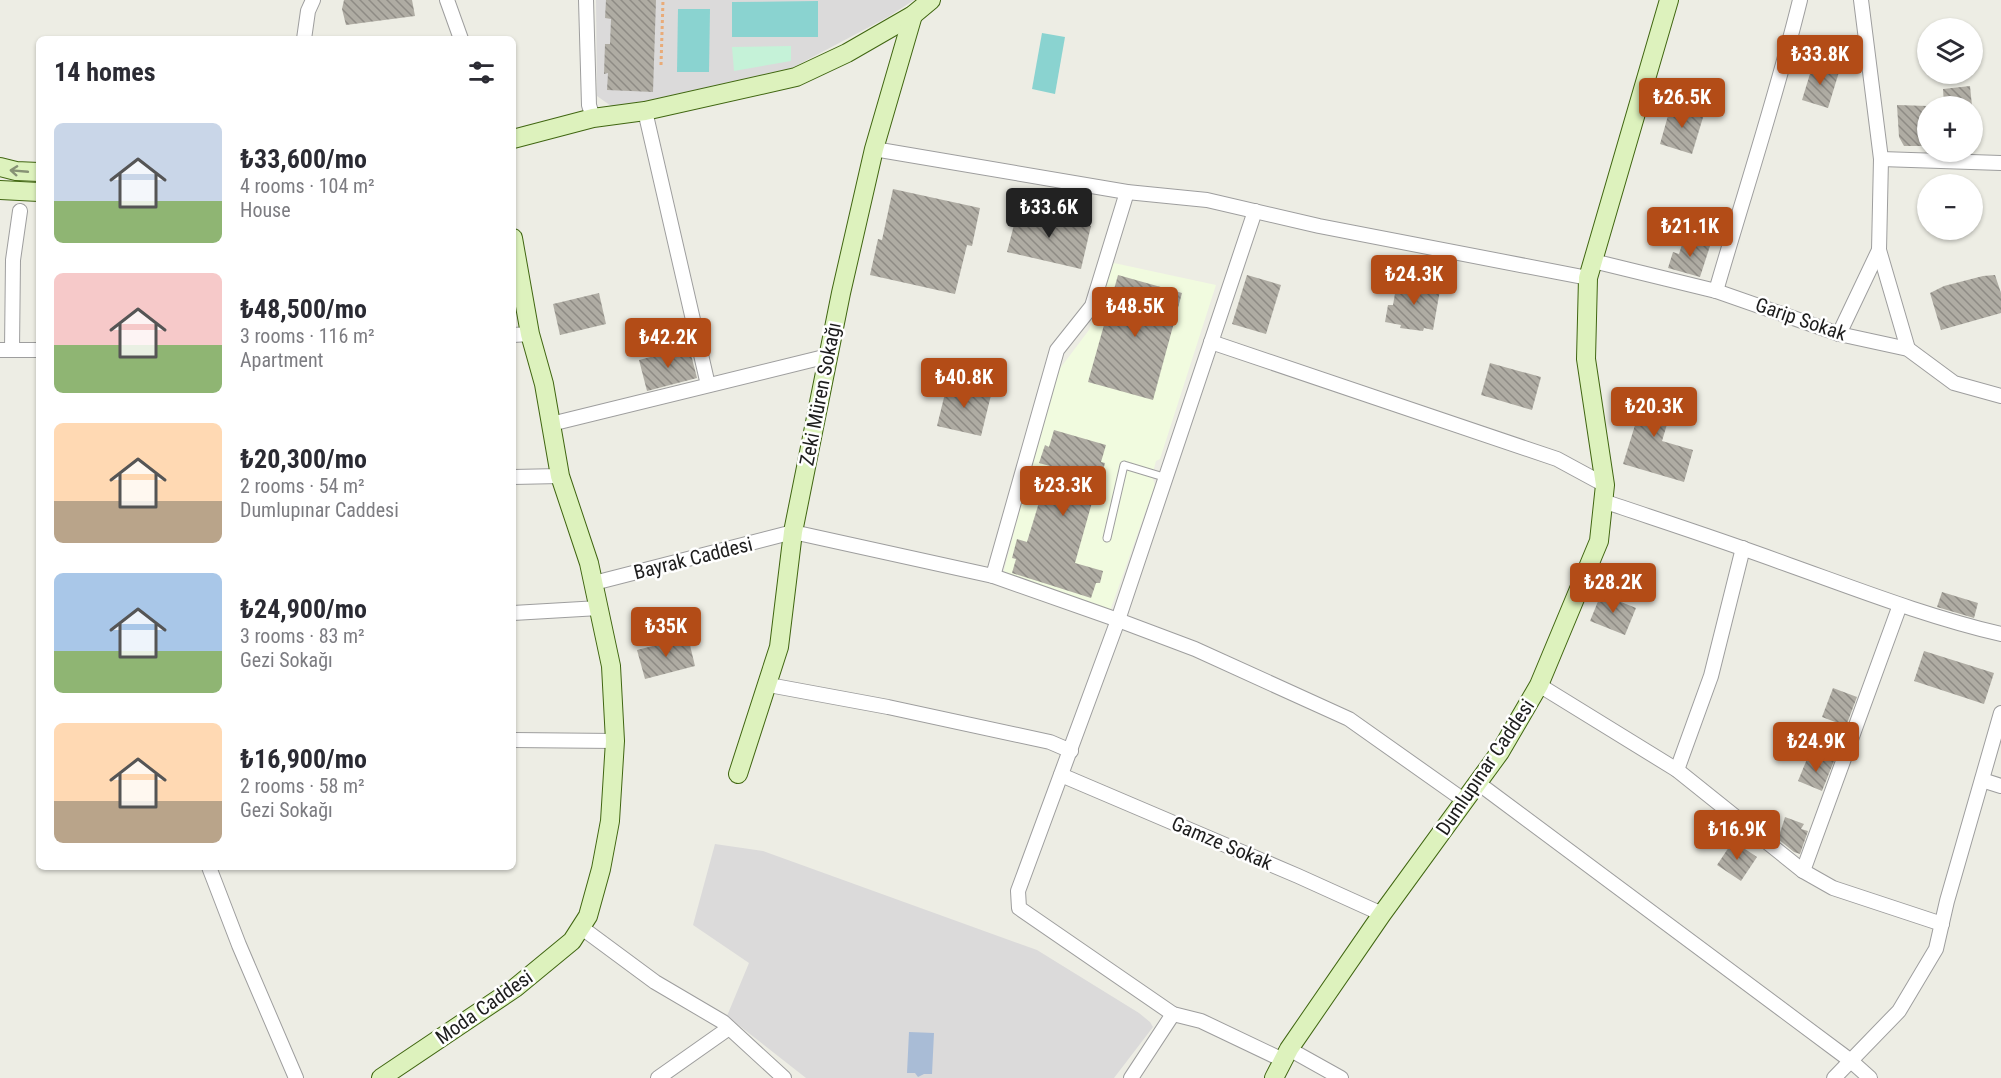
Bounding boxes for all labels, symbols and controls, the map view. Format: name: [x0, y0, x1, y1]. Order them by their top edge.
map controls: [1917, 18, 1983, 240]
button: layers: [1917, 18, 1983, 84]
pin: ₺33.8K: [1771, 35, 1869, 86]
text: ₺33.8K: [1791, 42, 1849, 66]
icon: filters: [465, 56, 498, 89]
text: 14 homes: [54, 57, 156, 87]
pin: ₺26.5K: [1633, 78, 1731, 129]
text: ₺26.5K: [1653, 85, 1711, 109]
button: +: [1917, 96, 1983, 162]
text: ₺33,600/mo: [240, 144, 367, 174]
icon: home: [102, 147, 174, 219]
one-way arrow: [10, 165, 30, 176]
text: 4 rooms · 104 m²: [240, 174, 375, 198]
button: −: [1917, 174, 1983, 240]
pin: ₺33.6K: [1000, 188, 1098, 239]
text: ₺33.6K: [1020, 195, 1078, 219]
text: House: [240, 198, 291, 222]
pin: ₺21.1K: [1641, 207, 1739, 258]
text: ₺21.1K: [1661, 214, 1719, 238]
pin: ₺24.3K: [1365, 255, 1463, 306]
text: ₺24.3K: [1385, 262, 1443, 286]
pin: ₺48.5K: [1086, 287, 1184, 338]
street label: Garip Sokak: [1752, 292, 1850, 346]
text: ₺48,500/mo: [240, 294, 367, 324]
text: ₺48.5K: [1106, 294, 1164, 318]
icon: home: [102, 297, 174, 369]
pin: ₺42.2K: [619, 318, 717, 369]
street label: Zeki Müren Sokağı: [794, 320, 846, 468]
text: 3 rooms · 116 m²: [240, 324, 375, 348]
text: ₺42.2K: [639, 325, 697, 349]
text: Apartment: [240, 348, 324, 372]
pin: ₺40.8K: [915, 358, 1013, 409]
text: ₺40.8K: [935, 365, 993, 389]
pin: ₺20.3K: [1605, 387, 1703, 438]
text: ₺20.3K: [1625, 394, 1683, 418]
text: ₺20,300/mo: [240, 444, 367, 474]
icon: home: [102, 447, 174, 519]
pin: ₺23.3K: [1014, 466, 1112, 517]
text: ₺23.3K: [1034, 473, 1092, 497]
text: 2 rooms · 54 m²: [240, 474, 365, 498]
text: Dumlupınar Caddesi: [240, 498, 399, 522]
street label: Bayrak Caddesi: [631, 532, 755, 584]
pin: ₺28.2K: [1564, 563, 1662, 614]
text: ₺28.2K: [1584, 570, 1642, 594]
text: ₺24,900/mo: [240, 594, 367, 624]
icon: home: [102, 597, 174, 669]
pin: ₺35K: [630, 607, 702, 658]
text: ₺35K: [645, 614, 687, 638]
text: 3 rooms · 83 m²: [240, 624, 365, 648]
text: Gezi Sokağı: [240, 648, 333, 672]
street label: Dumlupınar Caddesi: [1431, 694, 1539, 840]
pin: ₺24.9K: [1767, 722, 1865, 773]
text: ₺24.9K: [1787, 729, 1845, 753]
text: ₺16,900/mo: [240, 744, 367, 774]
icon: home: [102, 747, 174, 819]
text: 2 rooms · 58 m²: [240, 774, 365, 798]
text: Gezi Sokağı: [240, 798, 333, 822]
pin: ₺16.9K: [1688, 810, 1786, 861]
street label: Gamze Sokak: [1168, 811, 1276, 875]
text: ₺16.9K: [1708, 817, 1766, 841]
street label: Moda Caddesi: [431, 965, 537, 1049]

